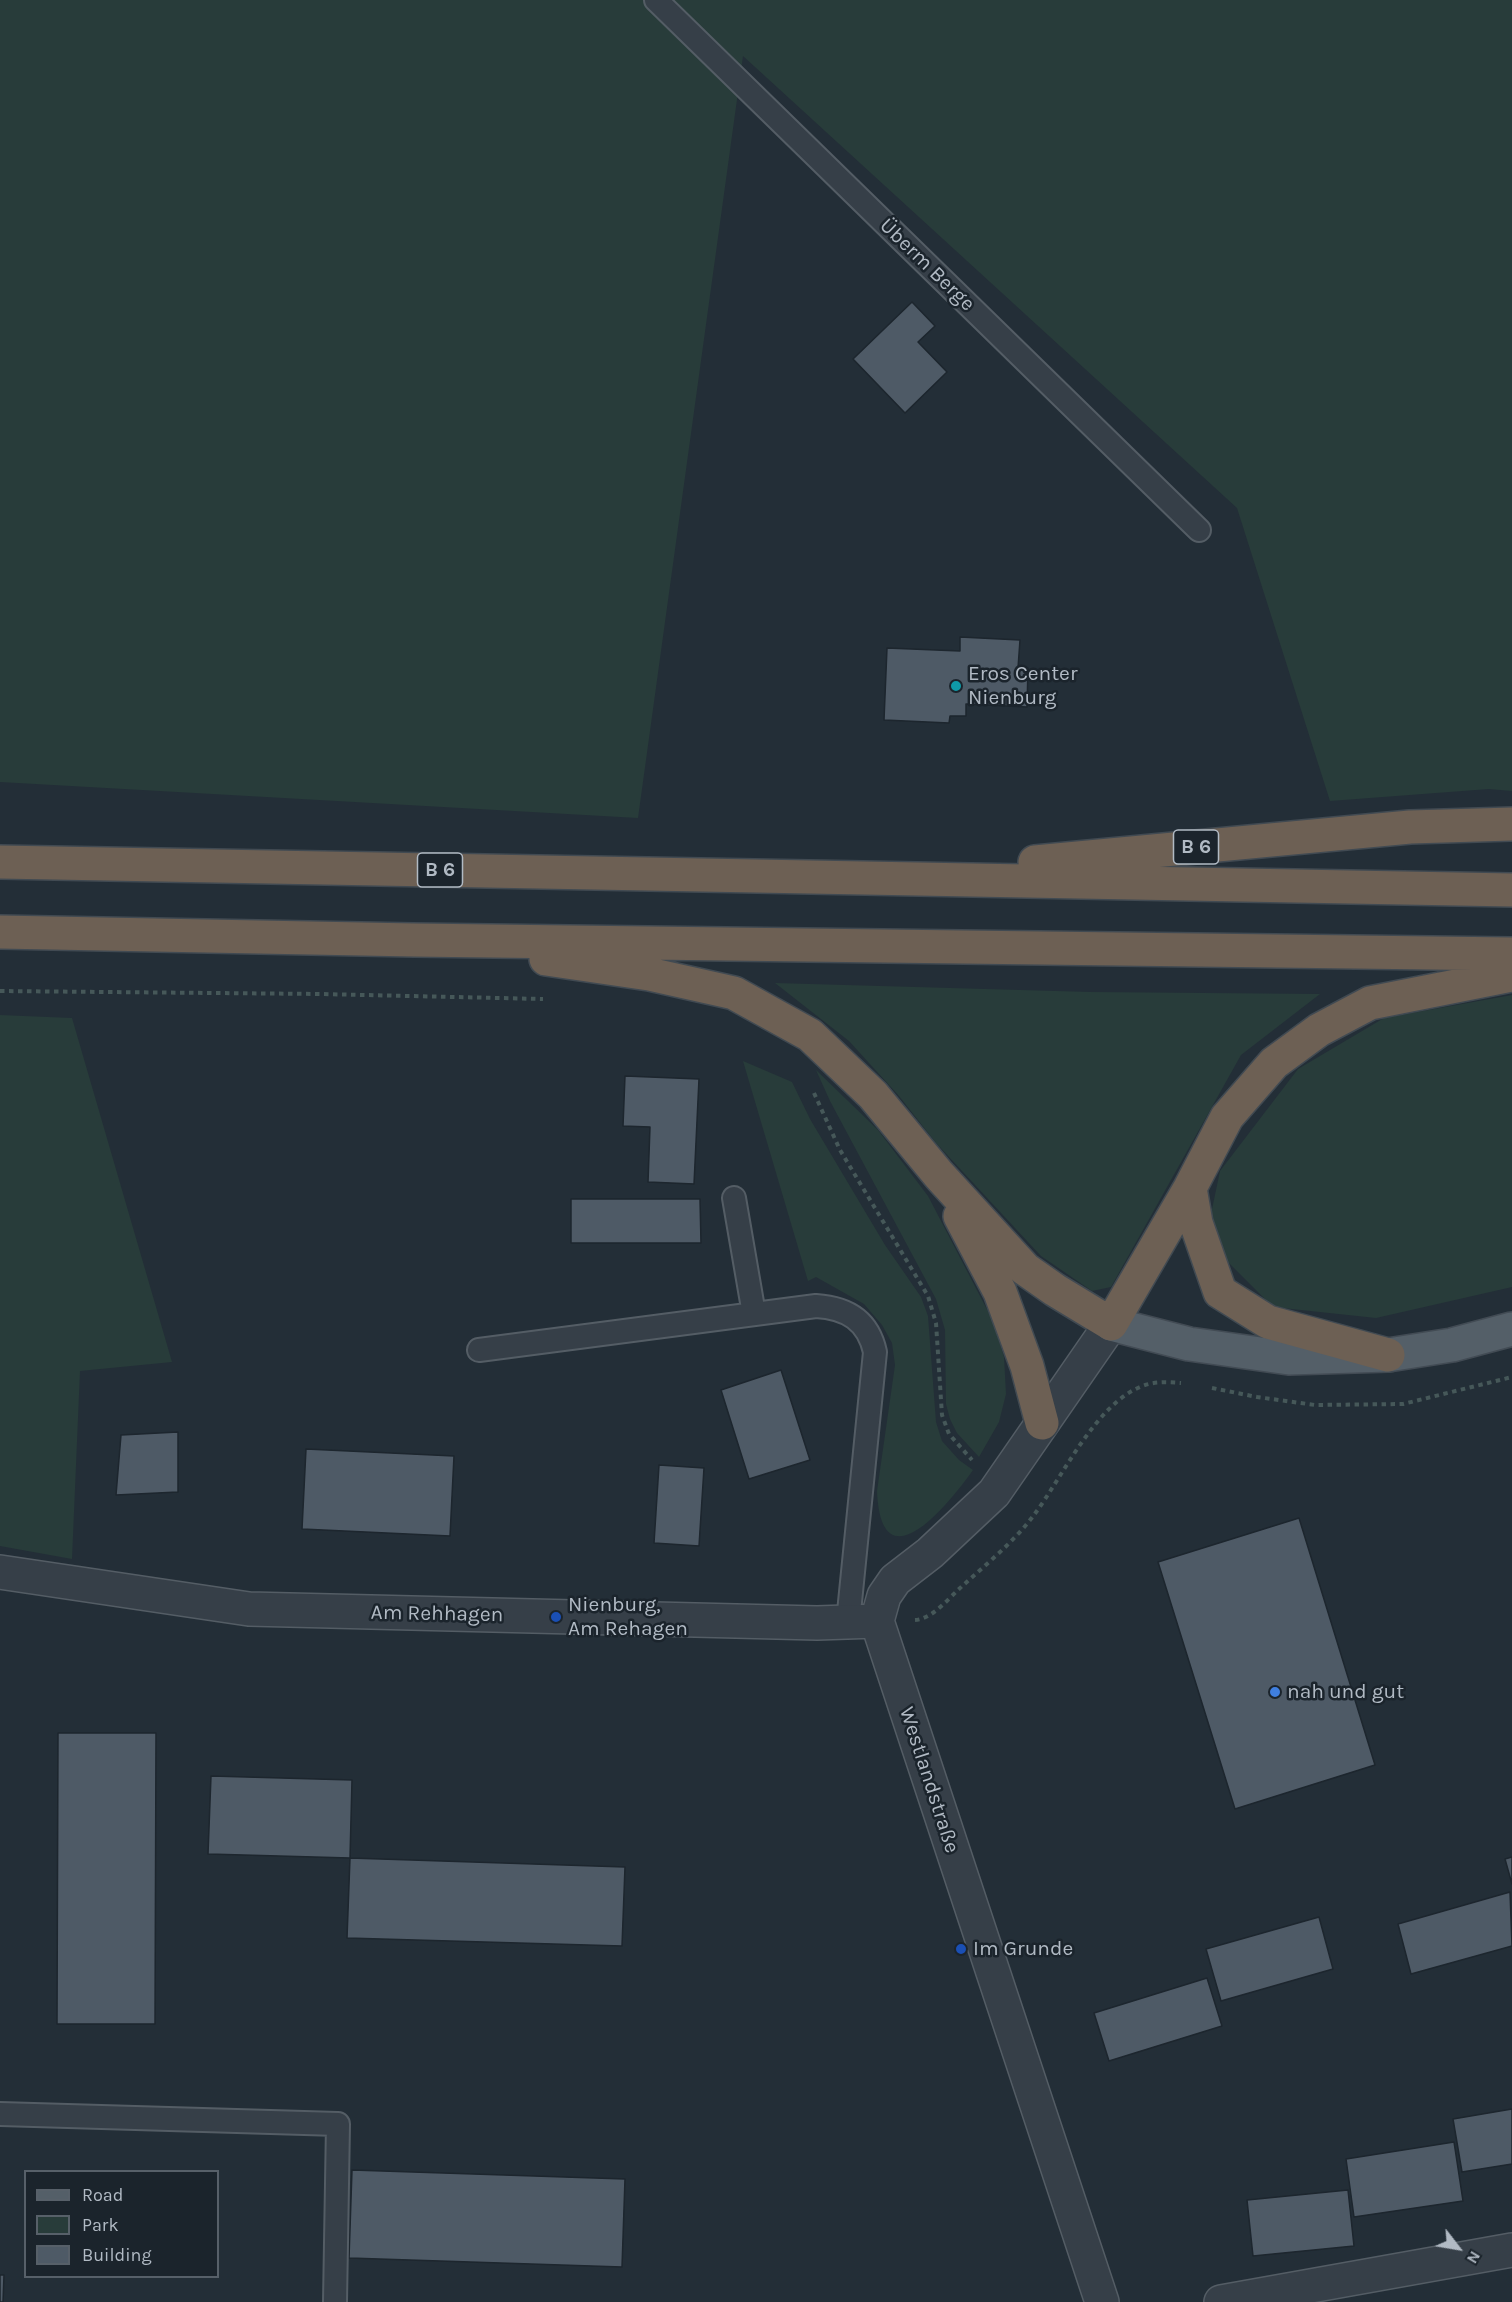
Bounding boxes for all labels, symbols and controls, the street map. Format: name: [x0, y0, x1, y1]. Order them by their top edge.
street label: Überm Berge: [874, 213, 980, 317]
place label: Eros Center Nienburg: [968, 661, 1077, 711]
marker: Eros Center Nienburg: [949, 679, 963, 693]
road number: B 6: [1174, 830, 1218, 864]
road number: B 6: [418, 853, 462, 887]
place label: Nienburg, Am Rehagen: [568, 1592, 688, 1642]
street label: Am Rehhagen: [371, 1600, 503, 1628]
marker: Nienburg, Am Rehagen: [549, 1610, 563, 1624]
place label: nah und gut: [1287, 1679, 1404, 1705]
marker: nah und gut: [1268, 1685, 1282, 1699]
street label: Westlandstraße: [894, 1704, 964, 1856]
place label: Im Grunde: [973, 1936, 1073, 1962]
marker: Im Grunde: [954, 1942, 968, 1956]
legend: [24, 2170, 219, 2278]
text: Road: [82, 2184, 123, 2206]
text: Park: [82, 2214, 119, 2236]
north arrow: [1428, 2218, 1488, 2278]
text: Building: [82, 2244, 152, 2266]
text: N: [1463, 2248, 1485, 2267]

